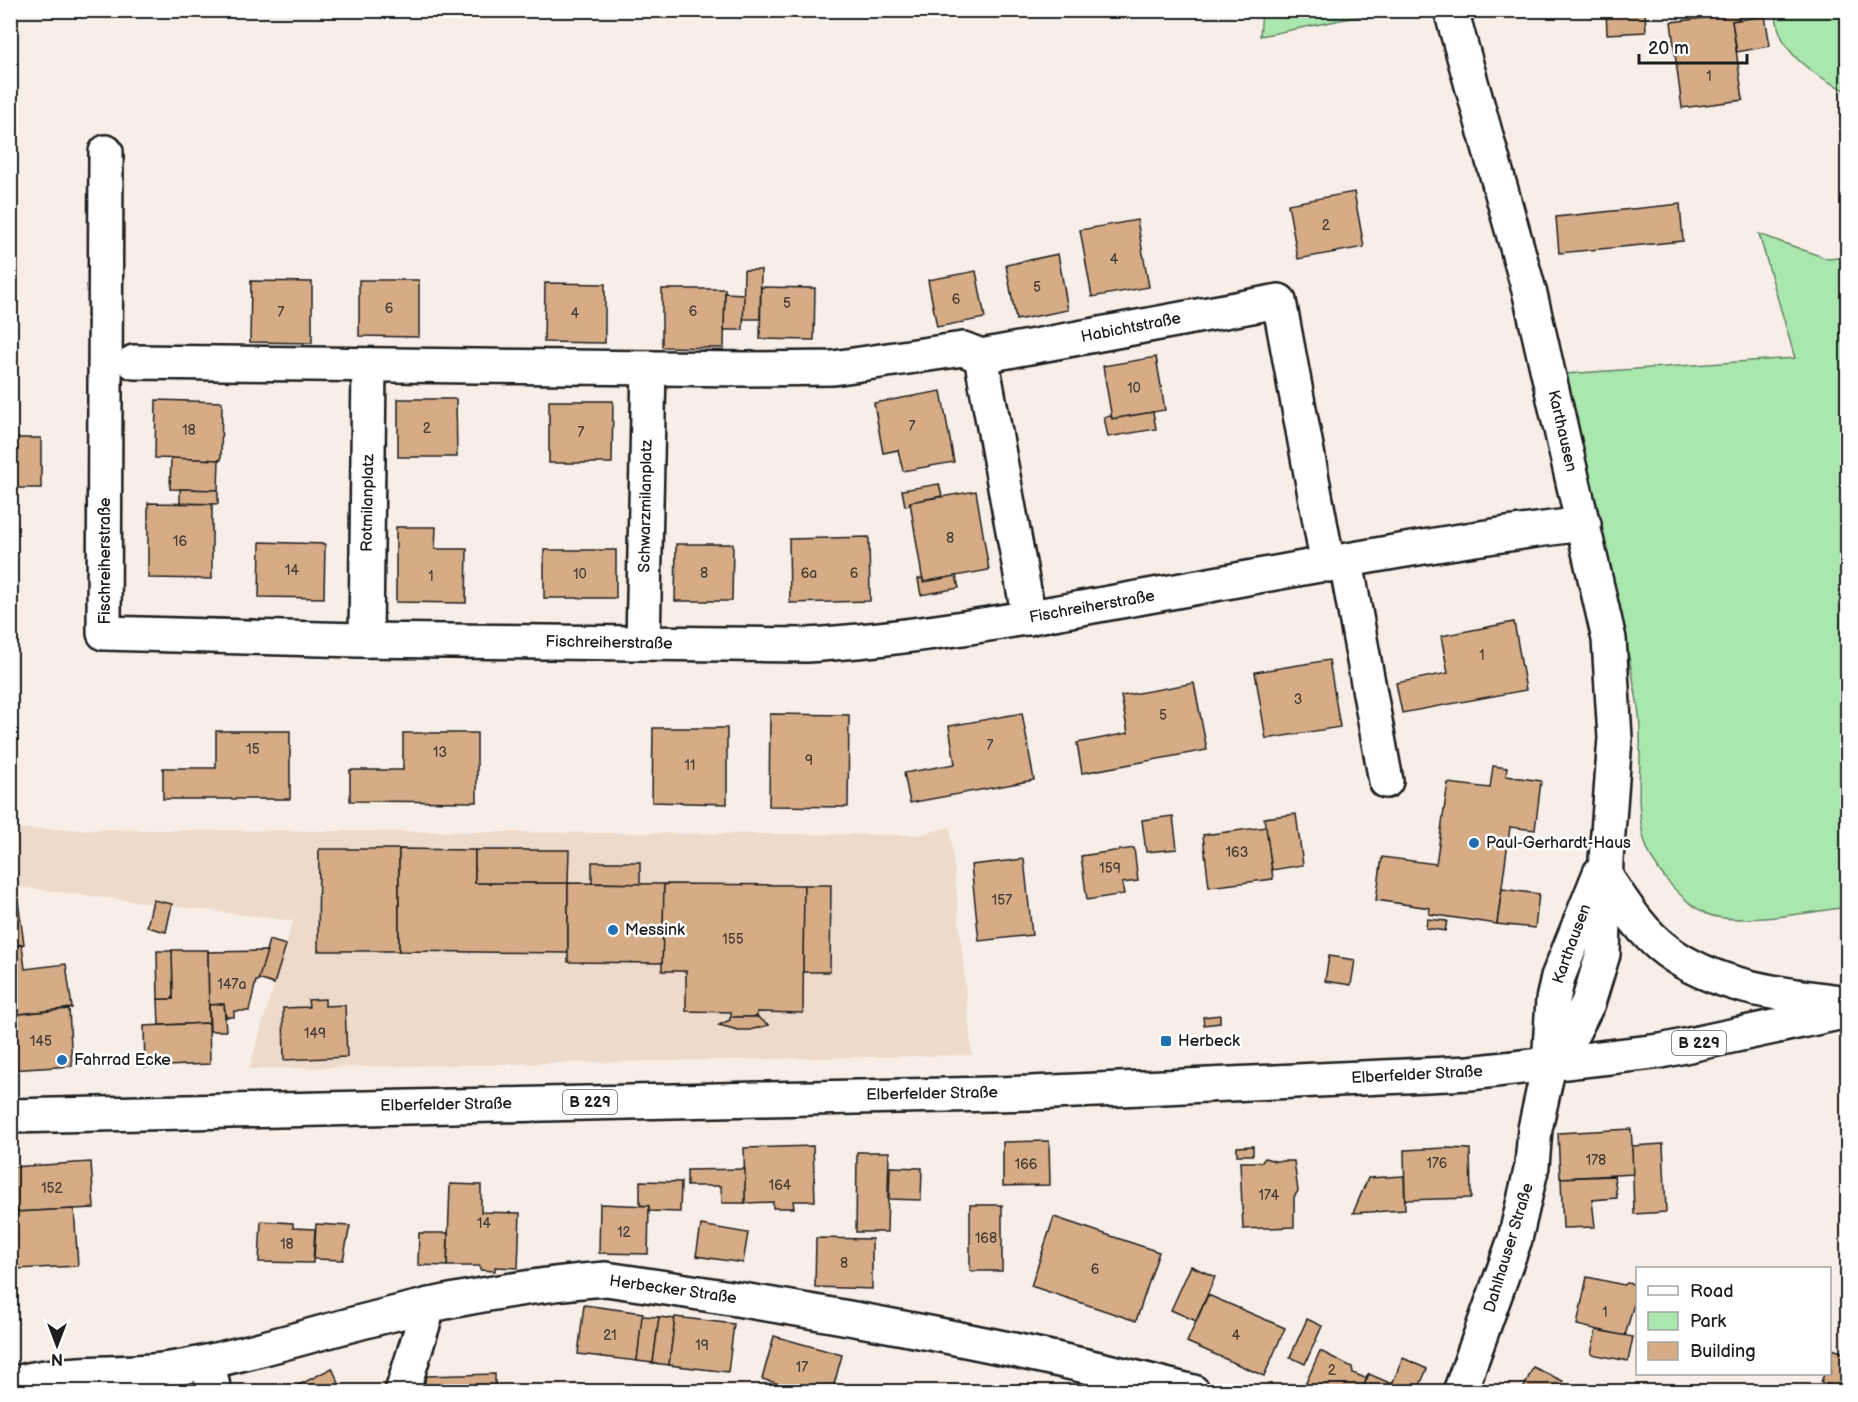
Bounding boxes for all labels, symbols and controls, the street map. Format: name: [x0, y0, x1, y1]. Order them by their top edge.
scale bar: [1639, 27, 1747, 65]
text: 20 m: [1648, 38, 1689, 59]
house number: 1: [1706, 68, 1712, 85]
house number: 2: [1322, 217, 1331, 234]
house number: 4: [1110, 251, 1119, 268]
house number: 5: [1033, 279, 1041, 296]
house number: 6: [952, 291, 961, 308]
house number: 5: [783, 295, 791, 312]
house number: 6: [385, 300, 394, 317]
house number: 6: [689, 303, 698, 320]
house number: 7: [278, 304, 285, 321]
house number: 4: [571, 305, 580, 322]
street label: Habichtstraße: [1079, 309, 1183, 347]
house number: 10: [1127, 380, 1141, 397]
street label: Karthausen: [1543, 388, 1581, 474]
house number: 7: [909, 418, 916, 435]
house number: 2: [423, 420, 432, 437]
house number: 18: [182, 422, 196, 439]
house number: 7: [578, 424, 585, 441]
street label: Schwarzmilanplatz: [635, 439, 657, 573]
street label: Rotmilanplatz: [358, 453, 378, 552]
street label: Fischreiherstraße: [96, 497, 115, 625]
house number: 8: [946, 530, 954, 547]
house number: 16: [173, 533, 187, 550]
house number: 14: [285, 562, 299, 579]
house number: 8: [700, 565, 708, 582]
house number: 6a: [801, 565, 817, 582]
house number: 6: [850, 565, 859, 582]
house number: 10: [573, 566, 587, 583]
house number: 1: [428, 568, 434, 585]
street label: Fischreiherstraße: [1028, 587, 1157, 627]
street label: Fischreiherstraße: [545, 632, 673, 654]
house number: 1: [1479, 647, 1485, 664]
house number: 3: [1294, 691, 1302, 708]
house number: 5: [1159, 707, 1167, 724]
house number: 7: [987, 737, 994, 754]
house number: 15: [246, 741, 260, 758]
house number: 13: [433, 744, 447, 761]
house number: 9: [805, 752, 813, 769]
house number: 11: [685, 757, 695, 774]
place label: Paul-Gerhardt-Haus: [1486, 834, 1631, 853]
marker: Paul-Gerhardt-Haus: [1467, 836, 1481, 850]
house number: 163: [1226, 844, 1248, 861]
house number: 159: [1099, 860, 1121, 877]
house number: 157: [992, 892, 1012, 909]
street label: Karthausen: [1549, 902, 1595, 986]
place label: Messink: [625, 921, 685, 940]
marker: Messink: [606, 923, 620, 937]
house number: 155: [722, 931, 744, 948]
house number: 147a: [218, 976, 246, 993]
house number: 149: [304, 1025, 326, 1042]
road number: B 229: [1672, 1031, 1726, 1055]
place label: Herbeck: [1178, 1032, 1240, 1051]
house number: 145: [30, 1033, 52, 1050]
marker: Herbeck: [1159, 1034, 1173, 1048]
place label: Fahrrad Ecke: [74, 1051, 171, 1070]
marker: Fahrrad Ecke: [55, 1053, 69, 1067]
street label: Elberfelder Straße: [1351, 1062, 1484, 1088]
street label: Elberfelder Straße: [866, 1083, 998, 1105]
road number: B 229: [563, 1090, 617, 1114]
street label: Elberfelder Straße: [380, 1094, 512, 1116]
house number: 178: [1586, 1152, 1606, 1169]
house number: 176: [1427, 1155, 1448, 1172]
house number: 166: [1015, 1156, 1038, 1173]
house number: 164: [769, 1177, 792, 1194]
house number: 152: [41, 1180, 64, 1197]
street label: Dahlhauser Straße: [1480, 1180, 1538, 1315]
house number: 174: [1259, 1187, 1280, 1204]
house number: 14: [477, 1215, 491, 1232]
house number: 12: [617, 1224, 632, 1241]
house number: 168: [975, 1230, 997, 1247]
house number: 18: [280, 1236, 294, 1253]
house number: 8: [840, 1255, 848, 1272]
house number: 6: [1091, 1261, 1100, 1278]
legend: [1636, 1267, 1831, 1375]
street label: Herbecker Straße: [608, 1272, 738, 1308]
text: Road: [1690, 1281, 1734, 1302]
house number: 1: [1602, 1304, 1608, 1321]
text: Park: [1690, 1311, 1726, 1332]
north arrow: [27, 1315, 87, 1375]
house number: 21: [603, 1327, 617, 1344]
house number: 4: [1232, 1327, 1241, 1344]
house number: 19: [695, 1337, 709, 1354]
text: Building: [1690, 1341, 1756, 1362]
text: N: [51, 1349, 63, 1368]
house number: 17: [796, 1359, 808, 1376]
house number: 2: [1328, 1362, 1337, 1379]

